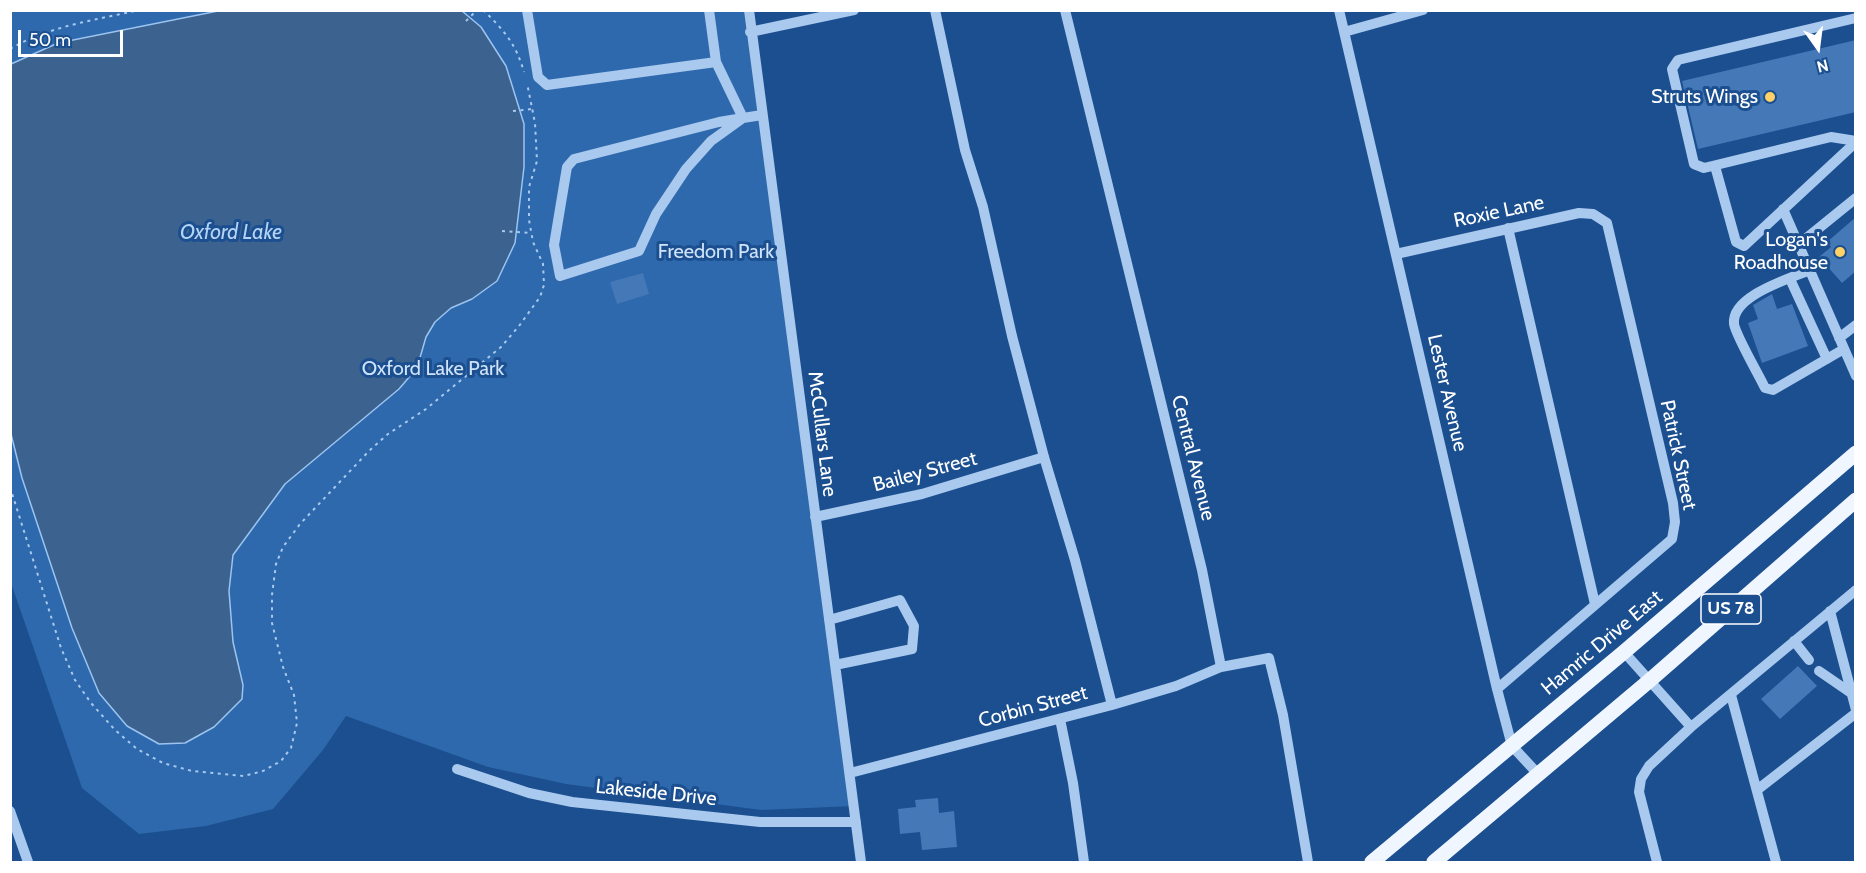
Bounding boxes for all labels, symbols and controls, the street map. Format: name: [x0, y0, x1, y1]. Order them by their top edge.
scale bar: [21, 18, 126, 56]
north arrow: [1788, 18, 1848, 78]
text: 50 m: [29, 29, 71, 51]
text: N: [1815, 55, 1830, 77]
place label: Struts Wings: [1651, 85, 1758, 109]
marker: Struts Wings: [1763, 90, 1777, 104]
street label: Roxie Lane: [1452, 191, 1546, 233]
water label: Oxford Lake: [180, 220, 282, 246]
place label: Logan's Roadhouse: [1734, 228, 1828, 275]
park label: Freedom Park: [658, 240, 774, 264]
marker: Logan's Roadhouse: [1833, 245, 1847, 259]
street label: Lester Avenue: [1422, 332, 1472, 454]
park label: Oxford Lake Park: [362, 357, 504, 381]
street label: McCullars Lane: [802, 370, 842, 498]
street label: Central Avenue: [1166, 393, 1220, 523]
street label: Patrick Street: [1655, 398, 1701, 512]
street label: Bailey Street: [870, 447, 980, 497]
street label: Hamric Drive East: [1537, 586, 1667, 700]
road number: US 78: [1701, 594, 1761, 624]
street label: Corbin Street: [976, 681, 1090, 733]
street label: Lakeside Drive: [594, 775, 718, 811]

